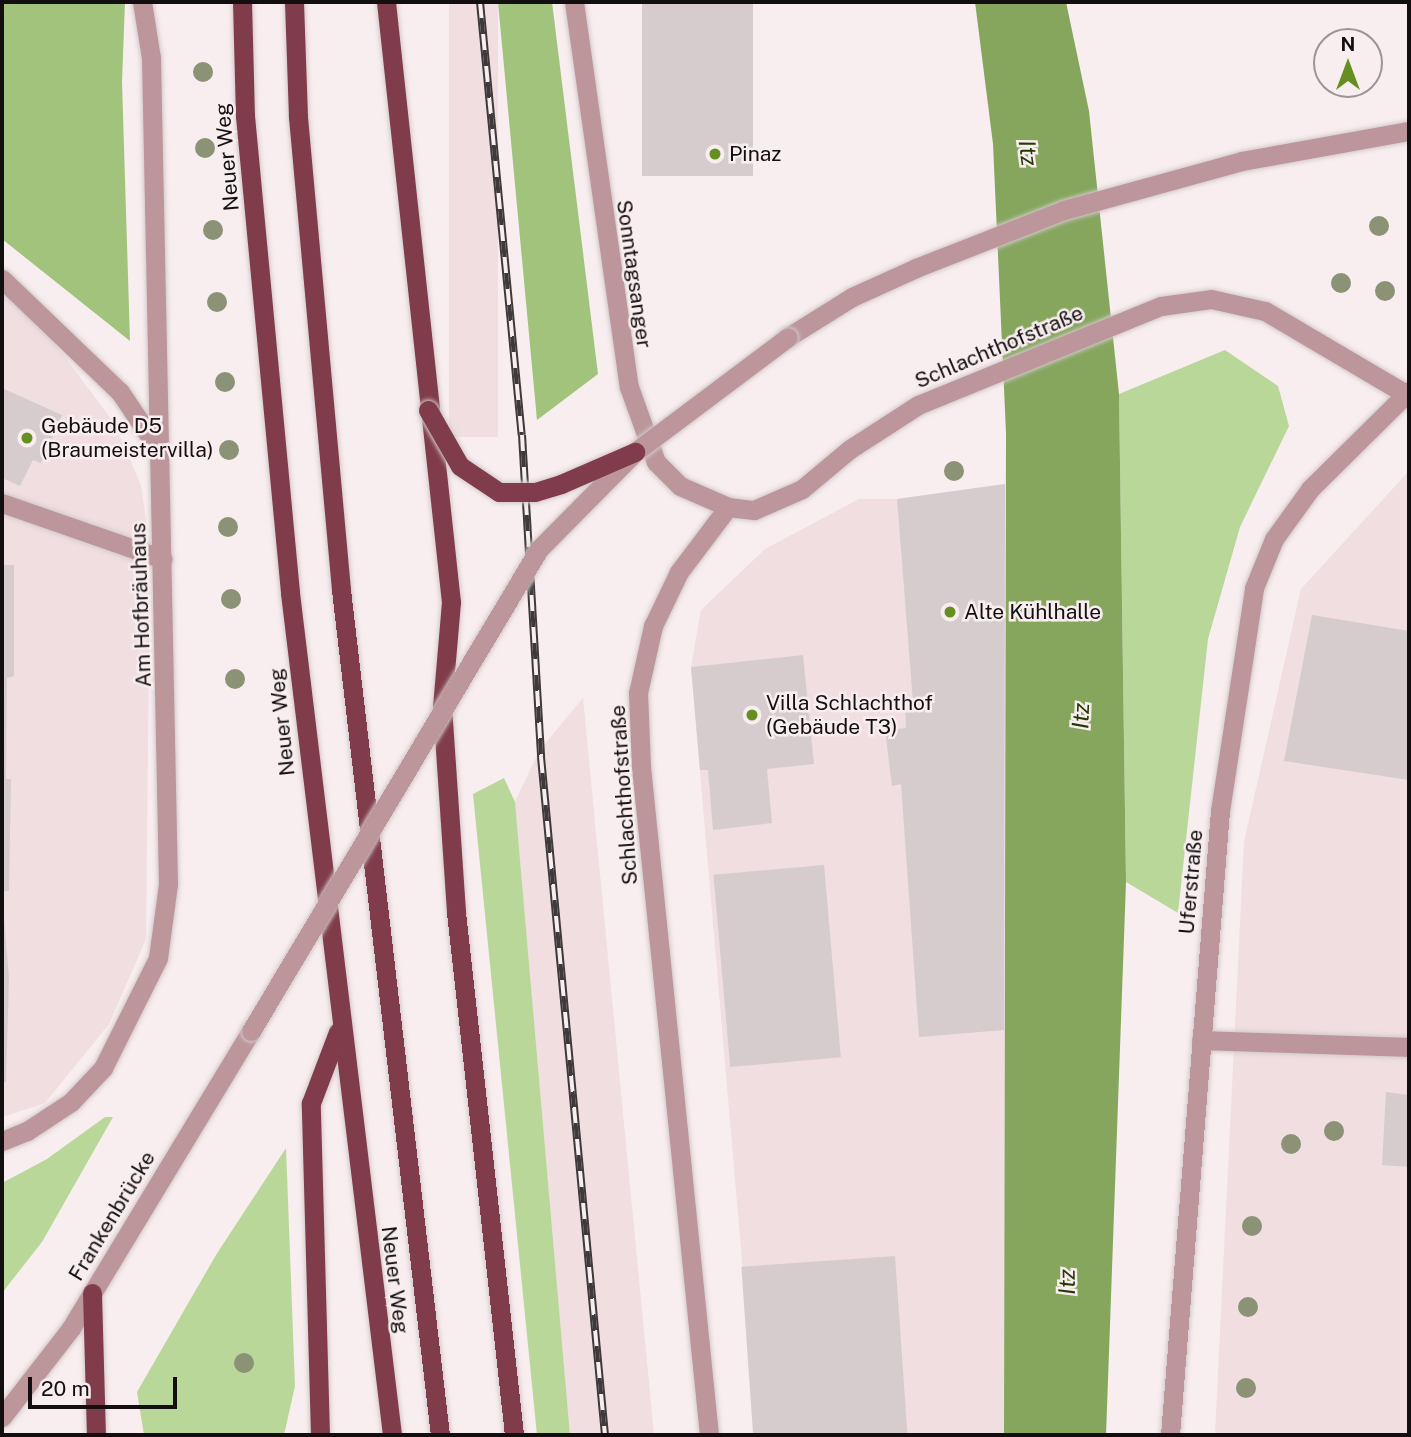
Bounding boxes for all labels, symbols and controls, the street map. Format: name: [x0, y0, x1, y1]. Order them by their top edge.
north arrow: [1313, 28, 1383, 98]
text: N: [1341, 33, 1355, 55]
street label: Neuer Weg: [210, 102, 244, 212]
water label: Itz: [1013, 138, 1043, 168]
place label: Pinaz: [729, 141, 781, 167]
marker: Pinaz: [707, 146, 723, 162]
street label: Sonntagsanger: [611, 198, 657, 350]
street label: Schlachthofstraße: [911, 300, 1087, 394]
place label: Gebäude D5 (Braumeistervilla): [41, 413, 213, 463]
marker: Gebäude D5 (Braumeistervilla): [19, 430, 35, 446]
street label: Am Hofbräuhaus: [126, 522, 156, 688]
place label: Alte Kühlhalle: [964, 599, 1101, 625]
marker: Alte Kühlhalle: [942, 604, 958, 620]
street label: Neuer Weg: [264, 667, 300, 777]
place label: Villa Schlachthof (Gebäude T3): [766, 690, 933, 740]
water label: Itz: [1067, 703, 1095, 729]
street label: Schlachthofstraße: [605, 704, 643, 886]
marker: Villa Schlachthof (Gebäude T3): [744, 707, 760, 723]
street label: Uferstraße: [1174, 829, 1208, 935]
street label: Frankenbrücke: [63, 1147, 161, 1285]
street label: Neuer Weg: [376, 1224, 414, 1336]
water label: Itz: [1053, 1269, 1081, 1295]
scale bar: [32, 1364, 180, 1408]
text: 20 m: [41, 1376, 90, 1401]

